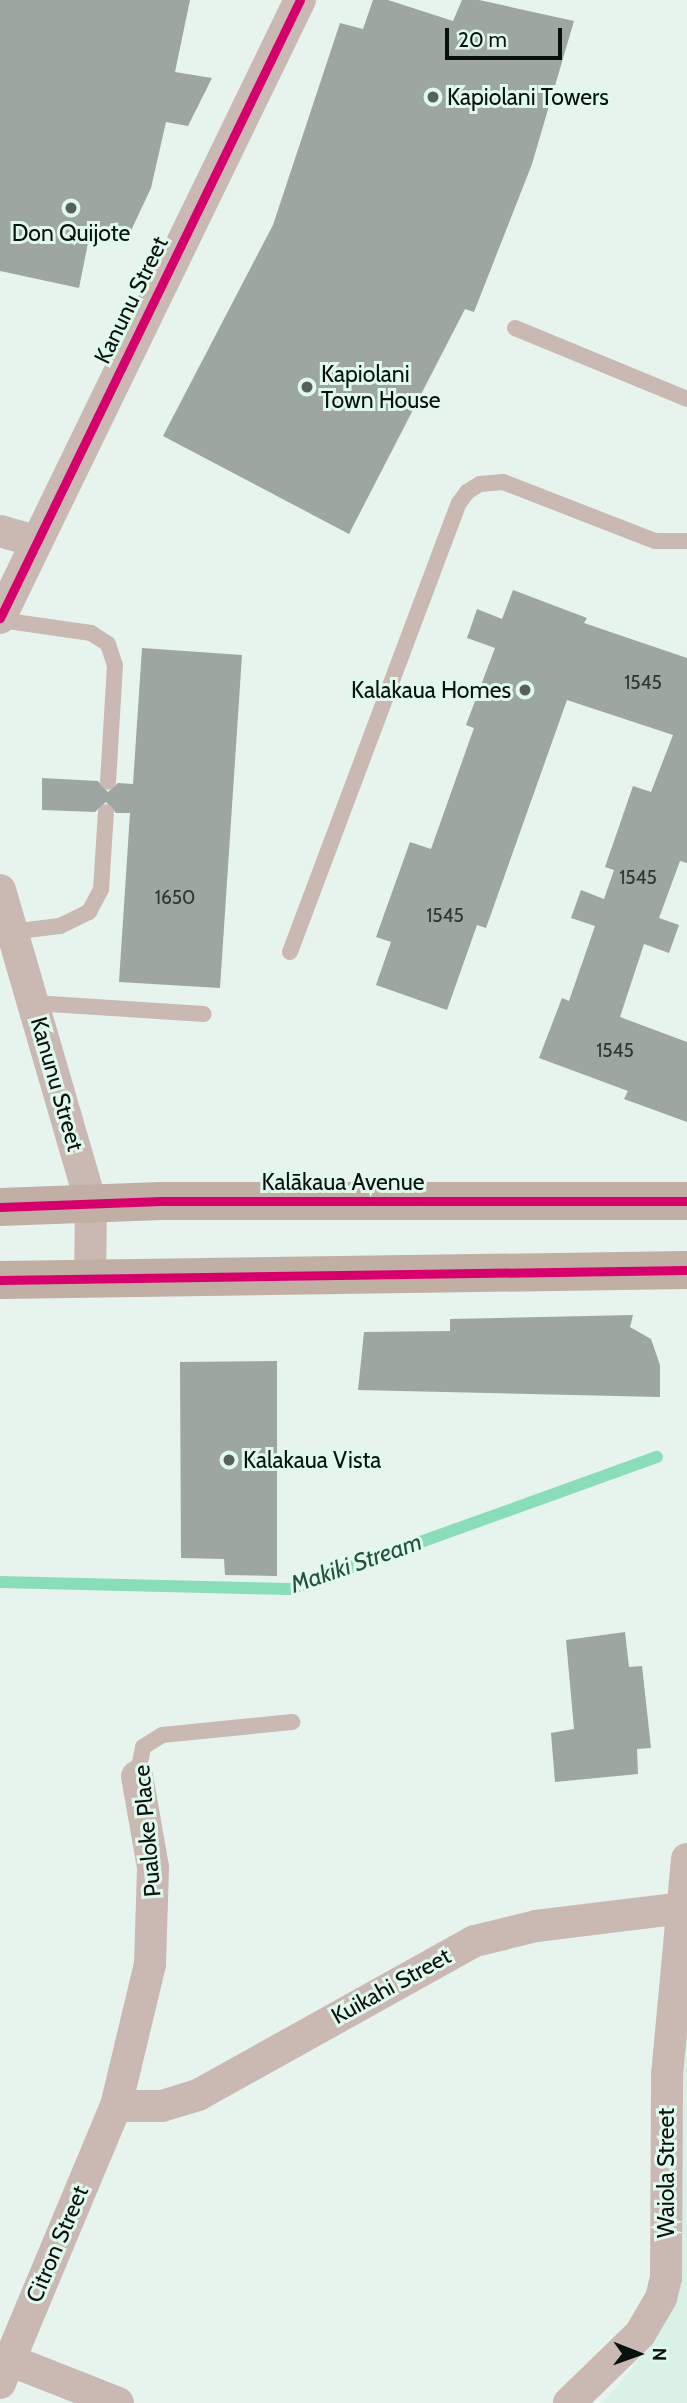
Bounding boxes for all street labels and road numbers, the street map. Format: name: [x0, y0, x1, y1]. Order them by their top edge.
street label: Kanunu Street: [88, 232, 174, 368]
street label: Kanunu Street: [25, 1014, 89, 1154]
street label: Kalākaua Avenue: [262, 1168, 424, 1196]
street label: Pualoke Place: [127, 1764, 167, 1898]
street label: Kuikahi Street: [326, 1942, 456, 2030]
street label: Waiola Street: [652, 2108, 680, 2238]
street label: Citron Street: [20, 2181, 94, 2307]

